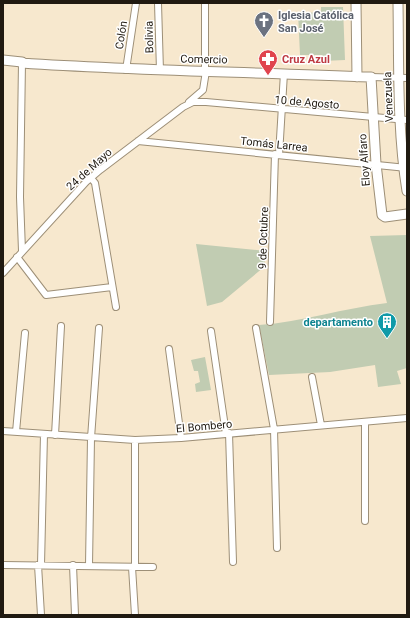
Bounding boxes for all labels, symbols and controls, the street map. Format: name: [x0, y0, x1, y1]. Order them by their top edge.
place label: Iglesia Católica San José: [278, 9, 354, 35]
church icon: Iglesia Católica San José: [253, 10, 275, 38]
street label: Colón: [113, 20, 130, 50]
street label: Bolivia: [143, 21, 156, 53]
pharmacy icon: Cruz Azul: [257, 48, 279, 76]
street label: Comercio: [180, 53, 228, 66]
place label: Cruz Azul: [282, 53, 330, 66]
street label: Venezuela: [381, 71, 396, 122]
street label: 10 de Agosto: [274, 93, 340, 112]
street label: Eloy Alfaro: [356, 133, 373, 187]
street label: Tomás Larrea: [240, 135, 308, 154]
street label: 24 de Mayo: [64, 146, 115, 193]
street label: 9 de Octubre: [256, 206, 271, 269]
building icon: departamento: [376, 311, 398, 339]
place label: departamento: [303, 316, 373, 329]
street label: El Bombero: [175, 418, 233, 435]

